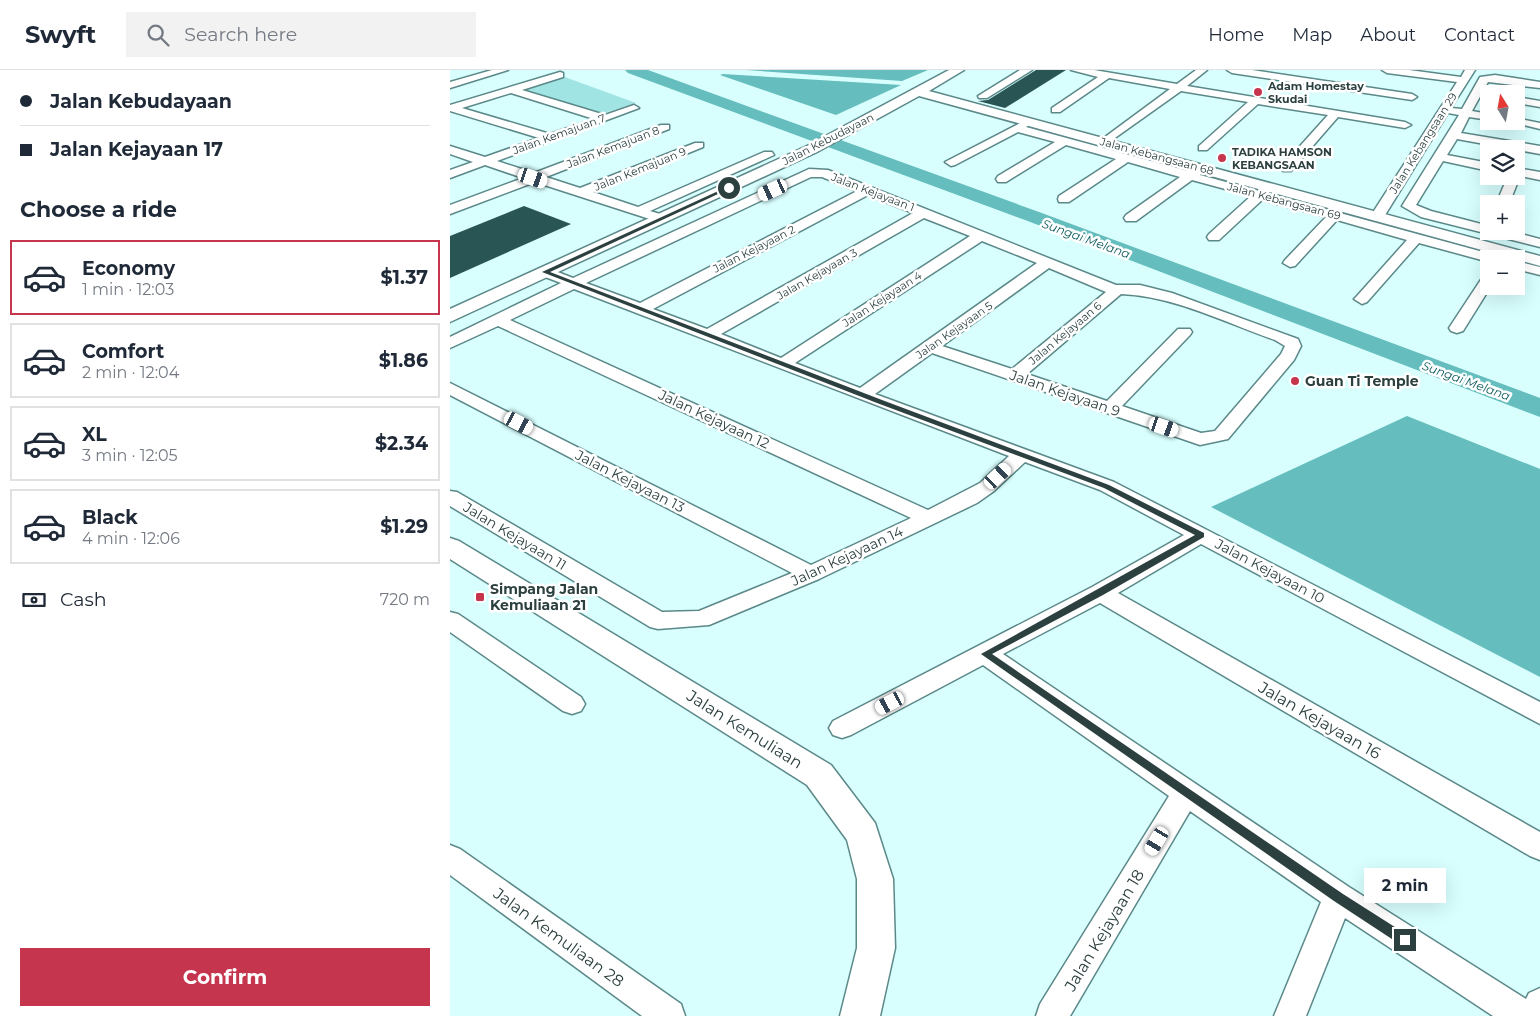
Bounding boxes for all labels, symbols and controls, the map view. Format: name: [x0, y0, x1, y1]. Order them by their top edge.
search box: [126, 12, 476, 57]
text: Swyft: [25, 20, 96, 49]
icon: search: [144, 21, 172, 49]
text: Search here: [184, 23, 297, 46]
text: Home: [1208, 24, 1264, 46]
text: Map: [1292, 24, 1332, 46]
text: About: [1360, 24, 1416, 46]
text: Contact: [1444, 24, 1515, 46]
place label: Adam Homestay Skudai: [1267, 79, 1364, 106]
north arrow: [1480, 85, 1525, 130]
map controls: [1480, 85, 1525, 295]
marker: Adam Homestay Skudai: [1252, 86, 1264, 98]
text: Jalan Kebudayaan: [50, 90, 232, 113]
street label: Jalan Kebangsaan 29: [1386, 90, 1460, 197]
street label: Jalan Kebudayaan: [779, 110, 876, 169]
street label: Jalan Kemajuan 7: [510, 111, 607, 158]
street label: Jalan Kemajuan 8: [564, 123, 661, 172]
street label: Jalan Kebangsaan 68: [1098, 134, 1215, 178]
text: Jalan Kejayaan 17: [50, 138, 223, 161]
button: layers: [1480, 140, 1525, 185]
street label: Jalan Kemajuan 9: [591, 144, 688, 194]
place label: TADIKA HAMSON KEBANGSAAN: [1232, 145, 1332, 172]
marker: TADIKA HAMSON KEBANGSAAN: [1216, 152, 1228, 164]
car: [516, 166, 549, 190]
street label: Jalan Kejayaan 1: [828, 169, 917, 214]
route start: [718, 177, 740, 199]
car: [756, 177, 789, 203]
street label: Jalan Kebangsaan 69: [1225, 179, 1343, 223]
button: +: [1480, 195, 1525, 240]
text: Choose a ride: [20, 196, 177, 223]
water label: Sungai Melana: [1040, 216, 1132, 261]
street label: Jalan Kejayaan 2: [710, 222, 797, 276]
street label: Jalan Kejayaan 3: [773, 245, 860, 303]
button: −: [1480, 250, 1525, 295]
icon: car: [22, 255, 67, 300]
text: Economy: [82, 257, 175, 280]
text: $1.37: [381, 266, 428, 289]
street label: Jalan Kejayaan 4: [839, 268, 925, 330]
text: 1 min · 12:03: [82, 280, 174, 299]
street label: Jalan Kejayaan 5: [912, 298, 995, 362]
street label: Jalan Kejayaan 6: [1025, 298, 1105, 368]
icon: car: [22, 338, 67, 383]
text: Comfort: [82, 340, 164, 363]
text: $1.86: [379, 349, 428, 372]
water label: Sungai Melana: [1420, 358, 1512, 403]
text: 2 min · 12:04: [82, 363, 179, 382]
street label: Jalan Kejayaan 9: [1006, 365, 1123, 420]
place label: Guan Ti Temple: [1305, 372, 1419, 390]
marker: Guan Ti Temple: [1289, 375, 1301, 387]
street label: Jalan Kejayaan 12: [655, 385, 772, 453]
car: [502, 410, 535, 436]
car: [1147, 415, 1180, 439]
icon: car: [22, 421, 67, 466]
text: XL: [82, 423, 107, 446]
text: $2.34: [375, 432, 428, 455]
street label: Jalan Kejayaan 13: [571, 445, 688, 516]
text: 3 min · 12:05: [82, 446, 178, 465]
car: [981, 460, 1014, 492]
street label: Jalan Kejayaan 11: [459, 498, 570, 574]
icon: car: [22, 504, 67, 549]
text: Black: [82, 506, 138, 529]
text: $1.29: [380, 515, 428, 538]
street label: Jalan Kejayaan 14: [787, 522, 907, 590]
text: 4 min · 12:06: [82, 529, 180, 548]
street label: Jalan Kejayaan 10: [1211, 534, 1328, 607]
place label: Simpang Jalan Kemuliaan 21: [490, 580, 598, 614]
icon: cash: [20, 586, 48, 614]
text: Cash: [60, 588, 107, 611]
text: 720 m: [380, 590, 430, 609]
marker: Simpang Jalan Kemuliaan 21: [474, 591, 486, 603]
street label: Jalan Kejayaan 16: [1254, 677, 1384, 763]
street label: Jalan Kemuliaan: [682, 686, 806, 773]
car: [873, 689, 906, 717]
car: [1142, 824, 1171, 858]
street label: Jalan Kejayaan 18: [1060, 866, 1148, 995]
callout: 2 min: [1364, 868, 1446, 902]
text: 2 min: [1382, 876, 1428, 895]
street label: Jalan Kemuliaan 28: [489, 883, 628, 991]
route end: [1394, 929, 1416, 951]
button: Confirm: [20, 948, 430, 1006]

